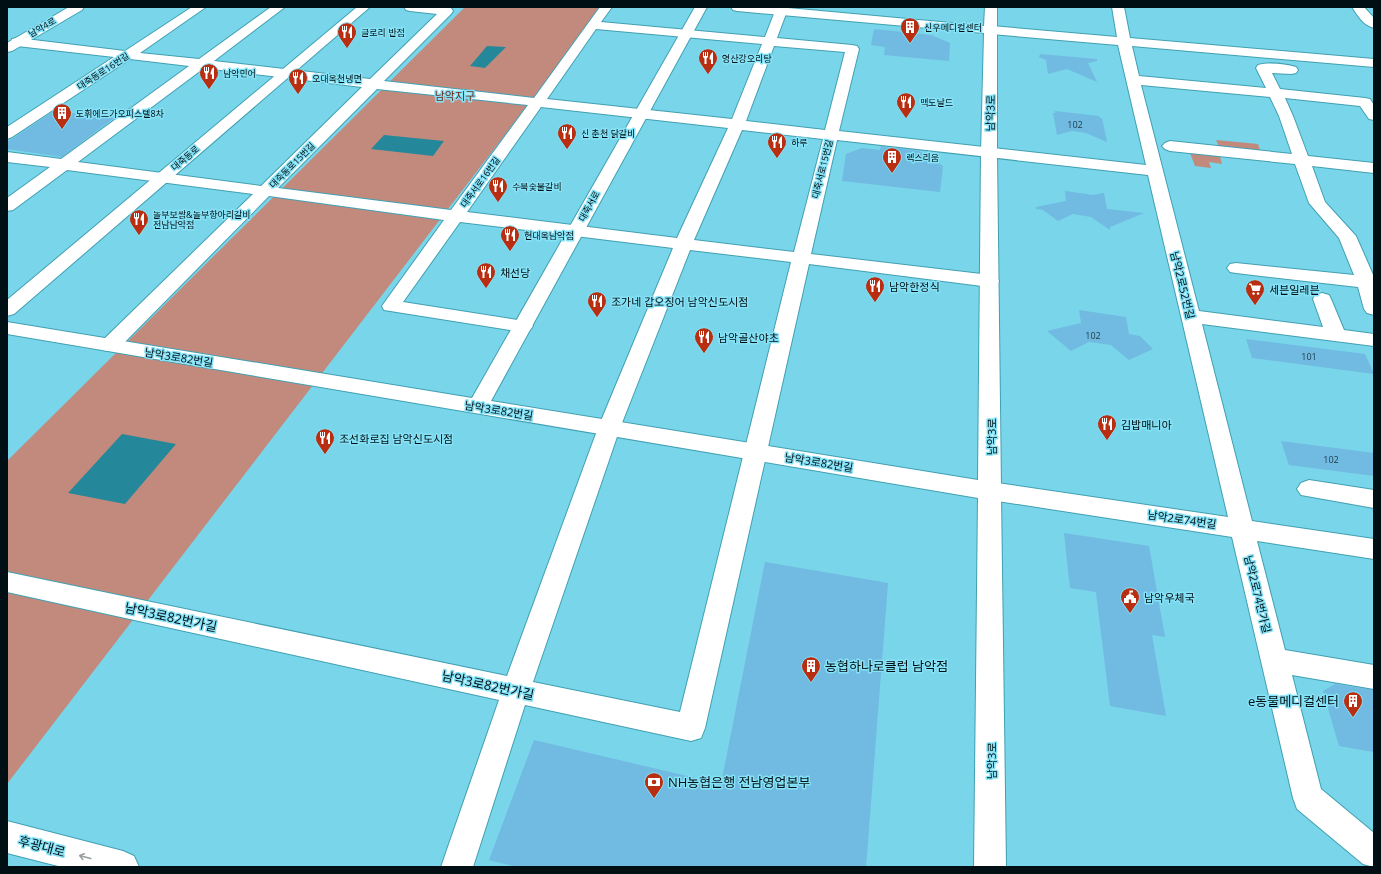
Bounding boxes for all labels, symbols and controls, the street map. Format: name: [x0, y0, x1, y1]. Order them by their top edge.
street label: 남악4로: [26, 14, 58, 40]
building icon: 신우메디컬센터: [899, 16, 921, 44]
restaurant icon: 글로리 반점: [336, 21, 358, 49]
place label: 신우메디컬센터: [924, 21, 982, 34]
place label: 글로리 반점: [361, 26, 405, 39]
restaurant icon: 영산강오리탕: [697, 47, 719, 75]
street label: 대죽동로16번길: [74, 49, 132, 93]
place label: 영산강오리탕: [722, 52, 772, 65]
restaurant icon: 남악민어: [198, 62, 220, 90]
place label: 남악민어: [223, 67, 256, 80]
restaurant icon: 오대옥천냉면: [287, 67, 309, 95]
place label: 오대옥천냉면: [312, 72, 362, 85]
district label: 남악지구: [435, 88, 475, 103]
restaurant icon: 맥도날드: [895, 91, 917, 119]
street label: 남악3로: [982, 95, 998, 131]
place label: 맥도날드: [920, 96, 953, 109]
building icon: 도휘에드가오피스텔8차: [51, 102, 73, 130]
place label: 도휘에드가오피스텔8차: [76, 107, 164, 120]
house number: 102: [1067, 118, 1083, 131]
restaurant icon: 신 춘천 닭갈비: [556, 122, 578, 150]
place label: 신 춘천 닭갈비: [581, 127, 635, 140]
restaurant icon: 하루: [766, 131, 788, 159]
place label: 하루: [791, 136, 808, 149]
street label: 대죽서로15번길: [808, 138, 836, 200]
street label: 대죽동로15번길: [266, 139, 318, 191]
street label: 대죽동로: [168, 142, 202, 174]
building icon: 렉스리움: [881, 146, 903, 174]
place label: 렉스리움: [906, 151, 939, 164]
street label: 대죽서로16번길: [457, 154, 503, 210]
restaurant icon: 수북숯불갈비: [487, 175, 509, 203]
place label: 수북숯불갈비: [512, 180, 562, 193]
street label: 대죽서로: [575, 188, 603, 224]
restaurant icon: 놀부보쌈&놀부항아리갈비 전남남악점: [128, 208, 150, 236]
place label: 놀부보쌈&놀부항아리갈비 전남남악점: [153, 208, 251, 231]
restaurant icon: 현대옥남악점: [499, 224, 521, 252]
place label: 현대옥남악점: [524, 229, 574, 242]
street label: 남악2로52번길: [1167, 249, 1199, 321]
restaurant icon: 채선당: [475, 261, 497, 289]
place label: 채선당: [500, 265, 530, 280]
restaurant icon: 남악한정식: [864, 275, 886, 303]
supermarket icon: 세븐일레븐: [1244, 278, 1266, 306]
place label: 남악한정식: [889, 279, 940, 294]
place label: 세븐일레븐: [1269, 282, 1320, 297]
restaurant icon: 조가네 갑오징어 남악신도시점: [586, 290, 608, 318]
place label: 조가네 갑오징어 남악신도시점: [611, 294, 748, 309]
restaurant icon: 남악골산야초: [693, 326, 715, 354]
house number: 102: [1085, 329, 1101, 342]
place label: 남악골산야초: [718, 330, 779, 345]
street label: 남악3로82번길: [144, 344, 214, 370]
house number: 101: [1301, 350, 1317, 363]
street label: 남악3로82번길: [464, 397, 534, 423]
restaurant icon: 김밥매니아: [1096, 413, 1118, 441]
place label: 김밥매니아: [1121, 417, 1172, 432]
street label: 남악3로: [984, 419, 999, 455]
restaurant icon: 조선화로집 남악신도시점: [314, 427, 336, 455]
place label: 조선화로집 남악신도시점: [339, 431, 453, 446]
street label: 남악3로82번길: [784, 449, 854, 475]
house number: 102: [1323, 453, 1339, 466]
street label: 남악2로74번길: [1147, 507, 1217, 531]
street label: 남악2로74번가길: [1241, 554, 1275, 634]
public building icon: 남악우체국: [1119, 586, 1141, 614]
place label: 남악우체국: [1144, 590, 1195, 605]
street label: 남악3로82번가길: [123, 598, 219, 636]
building icon: 농협하나로클럽 남악점: [800, 655, 822, 683]
place label: 농협하나로클럽 남악점: [825, 657, 948, 675]
street label: 남악3로82번가길: [440, 666, 536, 704]
building icon: e동물메디컬센터: [1342, 690, 1364, 718]
place label: e동물메디컬센터: [1248, 692, 1339, 710]
street label: 남악3로: [984, 743, 999, 779]
bank icon: NH농협은행 전남영업본부: [643, 771, 665, 799]
place label: NH농협은행 전남영업본부: [668, 773, 810, 791]
street label: 후광대로: [17, 831, 67, 861]
one-way arrow: [79, 853, 92, 860]

